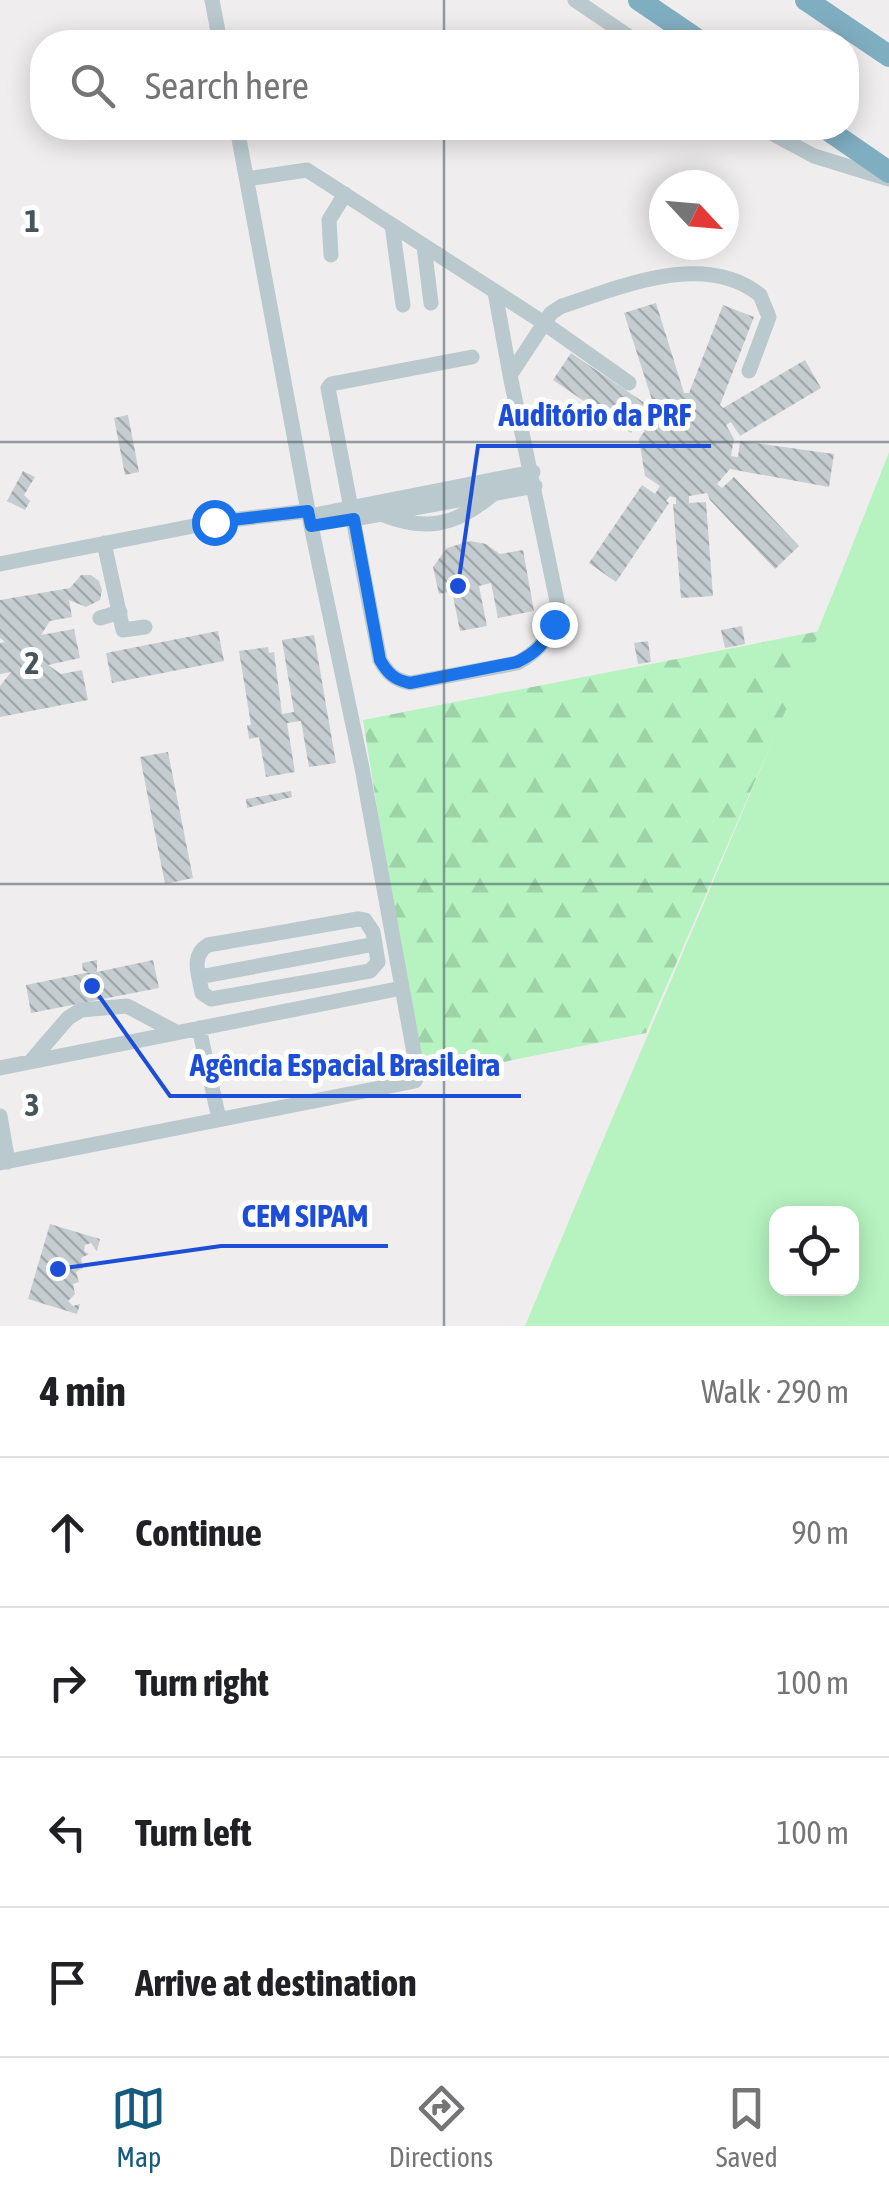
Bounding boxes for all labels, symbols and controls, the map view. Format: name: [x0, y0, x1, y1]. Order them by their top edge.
search box: [30, 30, 859, 140]
icon: search: [65, 58, 120, 113]
text: Search here: [145, 64, 309, 107]
north arrow: [649, 170, 739, 260]
text: 1: [24, 202, 40, 239]
callout: Auditório da PRF: [478, 384, 711, 446]
text: Auditório da PRF: [498, 396, 692, 433]
route start: [192, 500, 238, 546]
route end: [532, 602, 578, 648]
text: 2: [24, 644, 40, 681]
callout: Agência Espacial Brasileira: [170, 1034, 521, 1096]
text: Agência Espacial Brasileira: [189, 1046, 500, 1083]
text: 3: [24, 1086, 40, 1123]
callout: CEM SIPAM: [221, 1184, 388, 1246]
text: CEM SIPAM: [242, 1197, 368, 1234]
map controls: [769, 1206, 859, 1296]
button: locate: [769, 1206, 859, 1296]
text: 4 min: [40, 1367, 126, 1415]
text: Walk · 290 m: [701, 1373, 849, 1410]
icon: ahead: [40, 1505, 95, 1560]
text: Continue: [135, 1511, 262, 1554]
text: 90 m: [791, 1514, 849, 1551]
icon: right: [40, 1655, 95, 1710]
text: Turn right: [135, 1661, 269, 1704]
text: 100 m: [776, 1664, 849, 1701]
icon: left: [40, 1805, 95, 1860]
text: Turn left: [135, 1811, 251, 1854]
text: 100 m: [776, 1814, 849, 1851]
icon: arrive: [40, 1955, 95, 2010]
text: Arrive at destination: [135, 1961, 417, 2004]
tab: Map: [111, 2081, 166, 2173]
tab: Directions: [389, 2081, 493, 2173]
tab: Saved: [716, 2081, 778, 2173]

